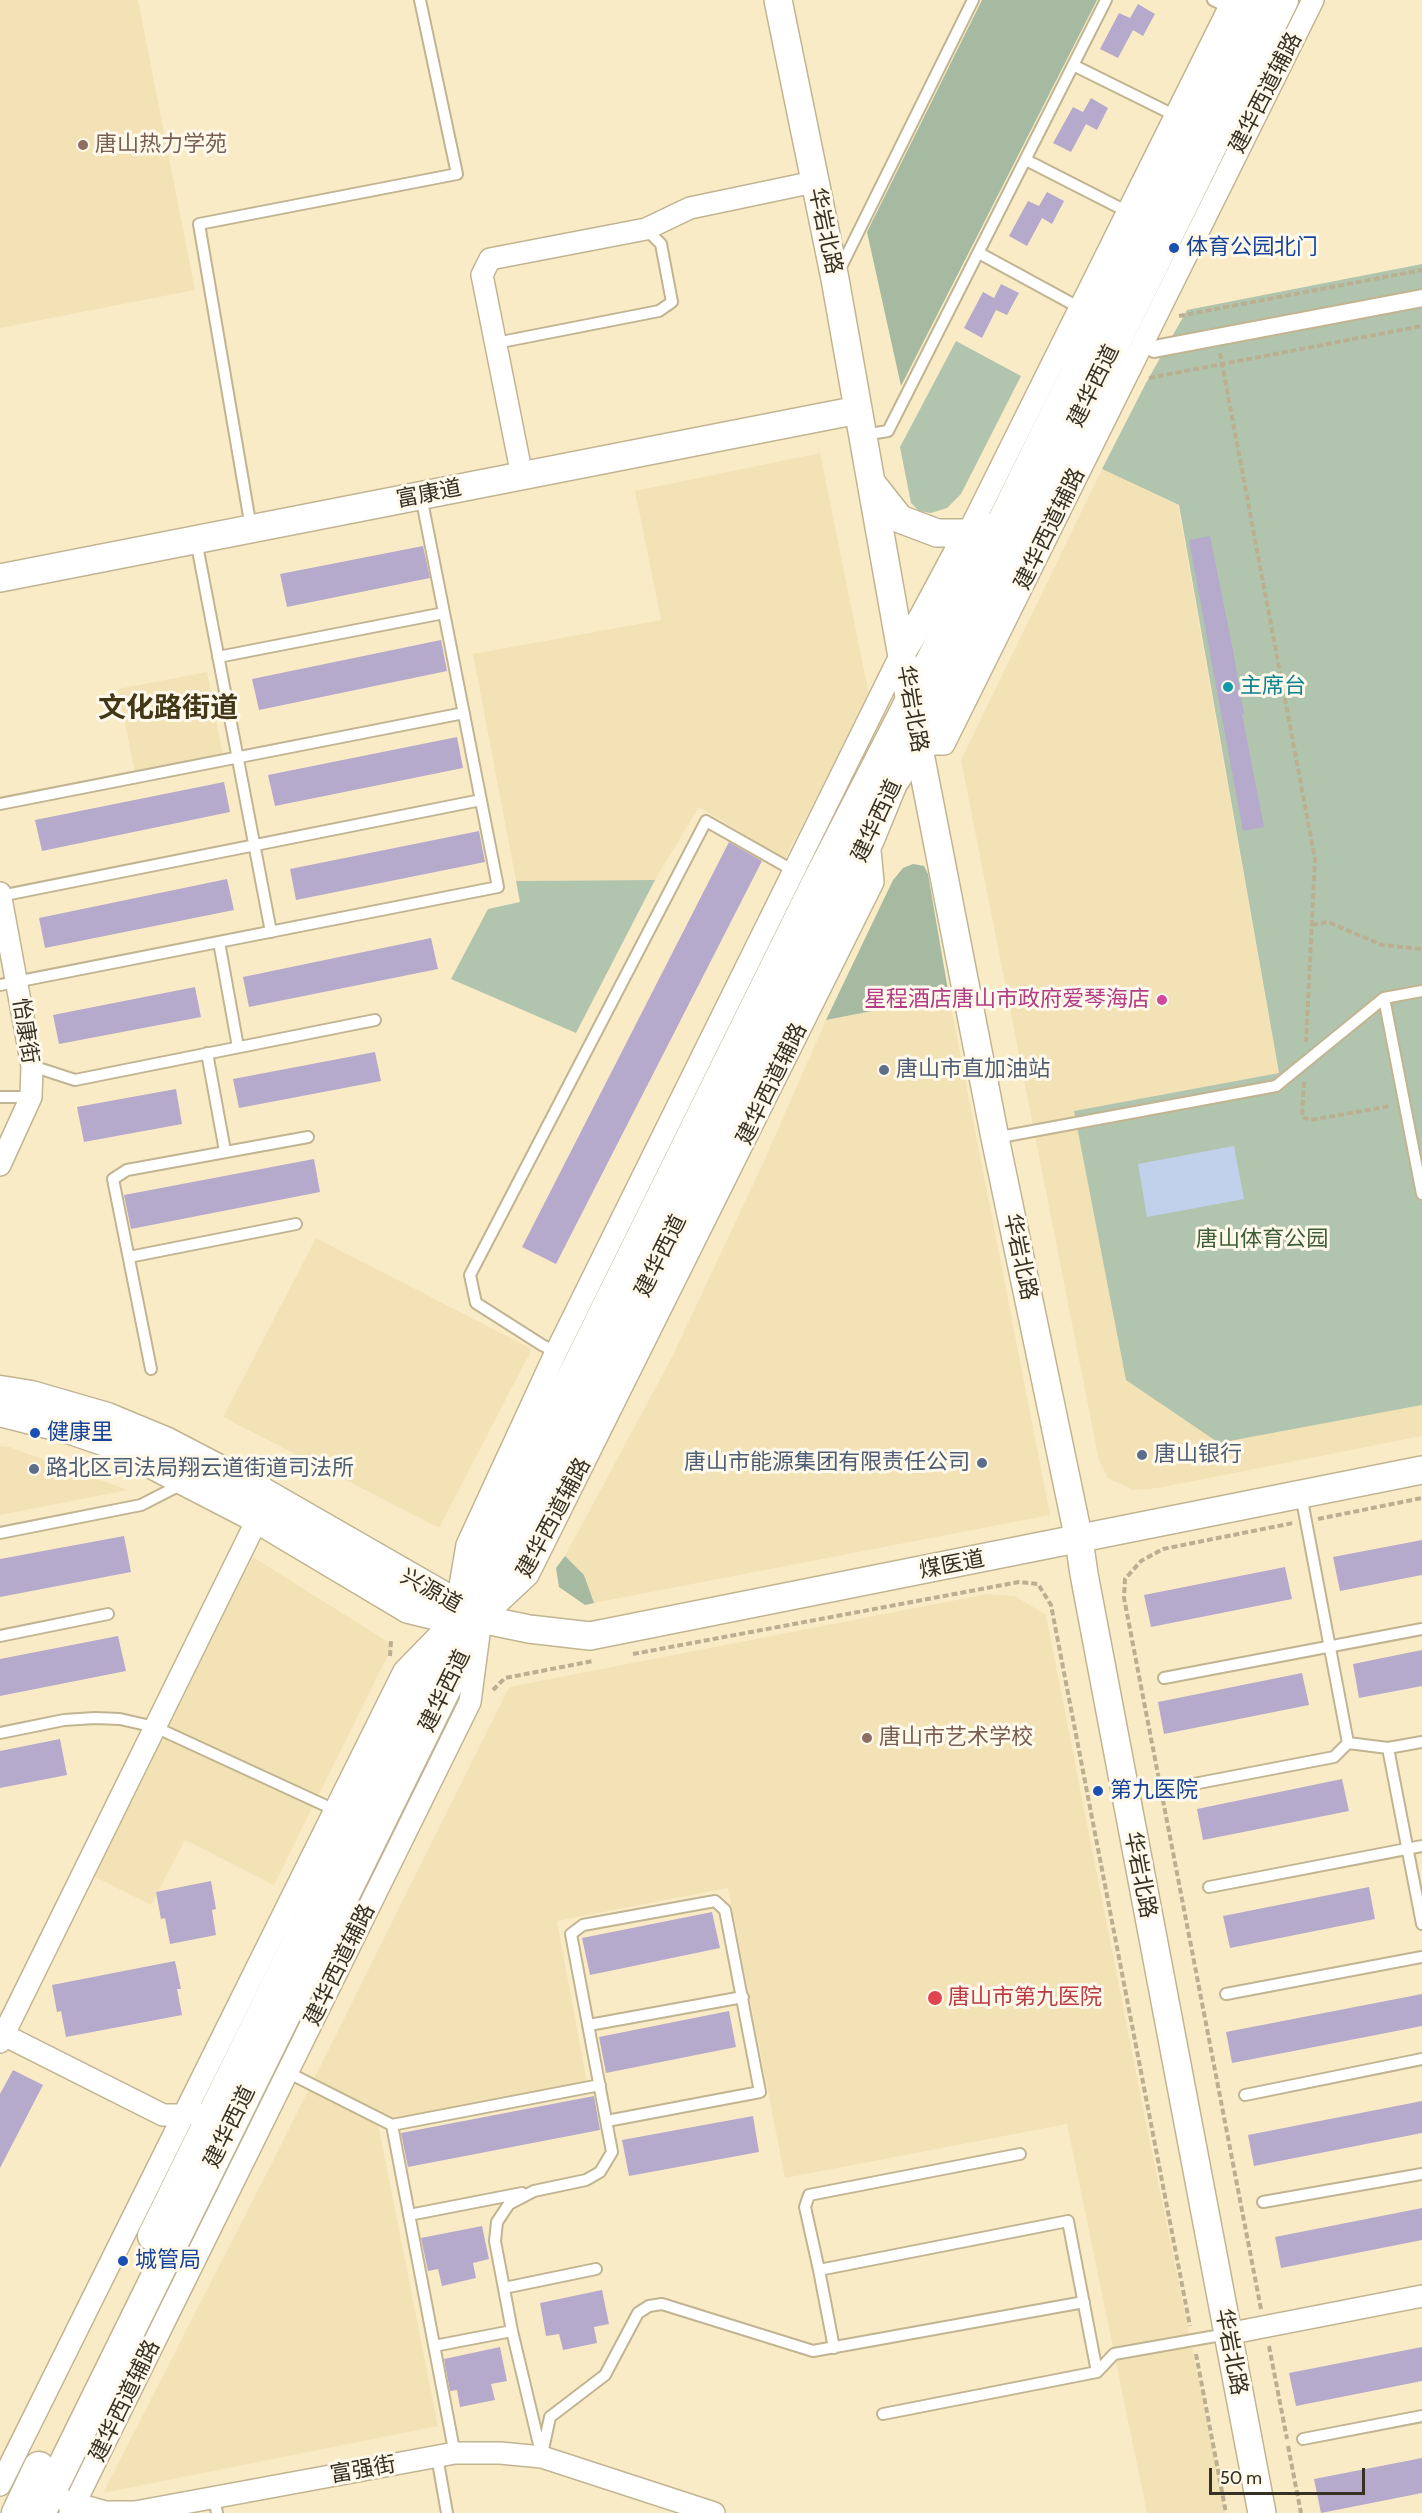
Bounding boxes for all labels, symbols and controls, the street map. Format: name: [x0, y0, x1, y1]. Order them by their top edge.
street label: 建华西道辅路: [1224, 28, 1308, 158]
place label: 唐山热力学苑: [95, 132, 227, 158]
marker: 唐山热力学苑: [76, 138, 90, 152]
street label: 华岩北路: [803, 185, 847, 277]
place label: 体育公园北门: [1186, 235, 1318, 261]
marker: 体育公园北门: [1167, 241, 1181, 255]
street label: 建华西道: [1063, 341, 1125, 431]
street label: 建华西道辅路: [1009, 464, 1091, 594]
street label: 富康道: [394, 475, 464, 513]
street label: 华岩北路: [891, 663, 933, 755]
place label: 主席台: [1240, 674, 1306, 700]
marker: 主席台: [1221, 680, 1235, 694]
district label: 文化路街道: [98, 692, 238, 726]
street label: 建华西道: [846, 776, 908, 866]
place label: 星程酒店唐山市政府爱琴海店: [864, 987, 1150, 1013]
marker: 星程酒店唐山市政府爱琴海店: [1155, 993, 1169, 1007]
street label: 怡康街: [7, 996, 43, 1066]
street label: 建华西道辅路: [731, 1019, 813, 1149]
place label: 唐山市直加油站: [896, 1057, 1050, 1083]
marker: 唐山市直加油站: [877, 1063, 891, 1077]
street label: 建华西道: [630, 1211, 692, 1301]
street label: 华岩北路: [998, 1211, 1042, 1303]
park label: 唐山体育公园: [1196, 1227, 1328, 1253]
place label: 健康里: [47, 1420, 113, 1446]
marker: 健康里: [28, 1426, 42, 1440]
place label: 唐山银行: [1154, 1442, 1242, 1468]
marker: 唐山银行: [1135, 1448, 1149, 1462]
place label: 唐山市能源集团有限责任公司: [684, 1450, 970, 1476]
street label: 建华西道辅路: [511, 1454, 597, 1582]
place label: 路北区司法局翔云道街道司法所: [46, 1456, 354, 1482]
marker: 唐山市能源集团有限责任公司: [975, 1456, 989, 1470]
marker: 路北区司法局翔云道街道司法所: [27, 1462, 41, 1476]
street label: 煤医道: [917, 1546, 987, 1584]
street label: 兴源道: [396, 1563, 466, 1619]
street label: 建华西道: [414, 1646, 476, 1736]
place label: 唐山市艺术学校: [879, 1725, 1033, 1751]
marker: 唐山市艺术学校: [860, 1731, 874, 1745]
place label: 第九医院: [1110, 1778, 1198, 1804]
marker: 第九医院: [1091, 1784, 1105, 1798]
street label: 华岩北路: [1119, 1829, 1161, 1921]
street label: 建华西道辅路: [299, 1900, 381, 2030]
place label: 唐山市第九医院: [948, 1985, 1102, 2011]
marker: 唐山市第九医院: [926, 1989, 944, 2007]
street label: 建华西道: [199, 2082, 261, 2172]
place label: 城管局: [135, 2248, 201, 2274]
marker: 城管局: [116, 2254, 130, 2268]
street label: 华岩北路: [1210, 2306, 1252, 2398]
street label: 建华西道辅路: [84, 2336, 166, 2466]
street label: 富强街: [328, 2451, 398, 2489]
scale bar: [1212, 2456, 1368, 2494]
text: 50 m: [1220, 2467, 1262, 2489]

